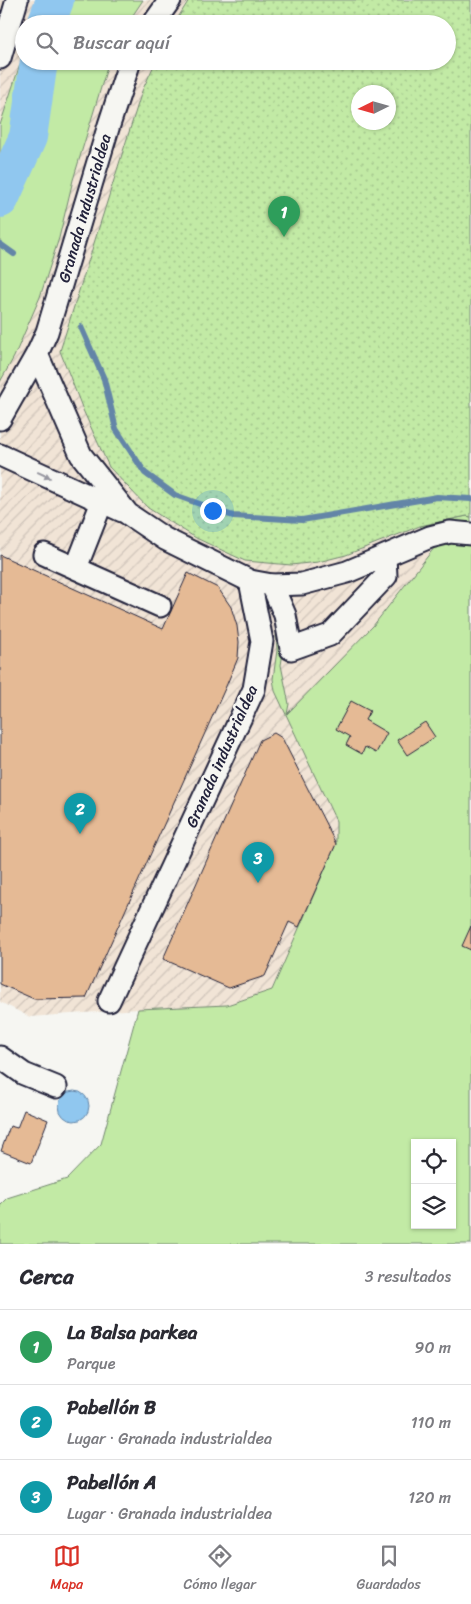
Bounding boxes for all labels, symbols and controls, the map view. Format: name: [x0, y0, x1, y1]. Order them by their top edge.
search box: [15, 15, 456, 70]
text: Buscar aquí: [73, 26, 170, 59]
icon: search: [33, 29, 61, 57]
north arrow: [351, 85, 396, 130]
street label: Granada industrialdea: [49, 130, 120, 286]
pin: 1: [268, 196, 300, 237]
one-way arrow: [37, 472, 51, 480]
your location: [200, 498, 226, 524]
street label: Granada industrialdea: [177, 680, 266, 832]
pin: 2: [64, 793, 96, 834]
pin: 3: [242, 842, 274, 883]
map controls: [411, 1139, 456, 1229]
button: locate: [411, 1139, 456, 1184]
button: layers: [411, 1184, 456, 1229]
text: Cerca: [20, 1258, 74, 1296]
text: 3 resultados: [365, 1262, 451, 1291]
text: La Balsa parkea: [67, 1316, 197, 1349]
text: 1: [33, 1333, 39, 1362]
text: 90 m: [415, 1333, 451, 1362]
text: Parque: [67, 1349, 115, 1378]
text: Pabellón B: [67, 1391, 156, 1424]
text: 2: [31, 1408, 41, 1437]
text: 110 m: [411, 1408, 451, 1437]
text: Lugar · Granada industrialdea: [67, 1424, 272, 1453]
text: Pabellón A: [67, 1466, 156, 1499]
text: 3: [32, 1483, 40, 1512]
text: 120 m: [408, 1483, 451, 1512]
text: Lugar · Granada industrialdea: [67, 1499, 272, 1528]
tab: Mapa: [50, 1542, 83, 1597]
tab: Cómo llegar: [184, 1542, 256, 1597]
tab: Guardados: [356, 1542, 421, 1597]

